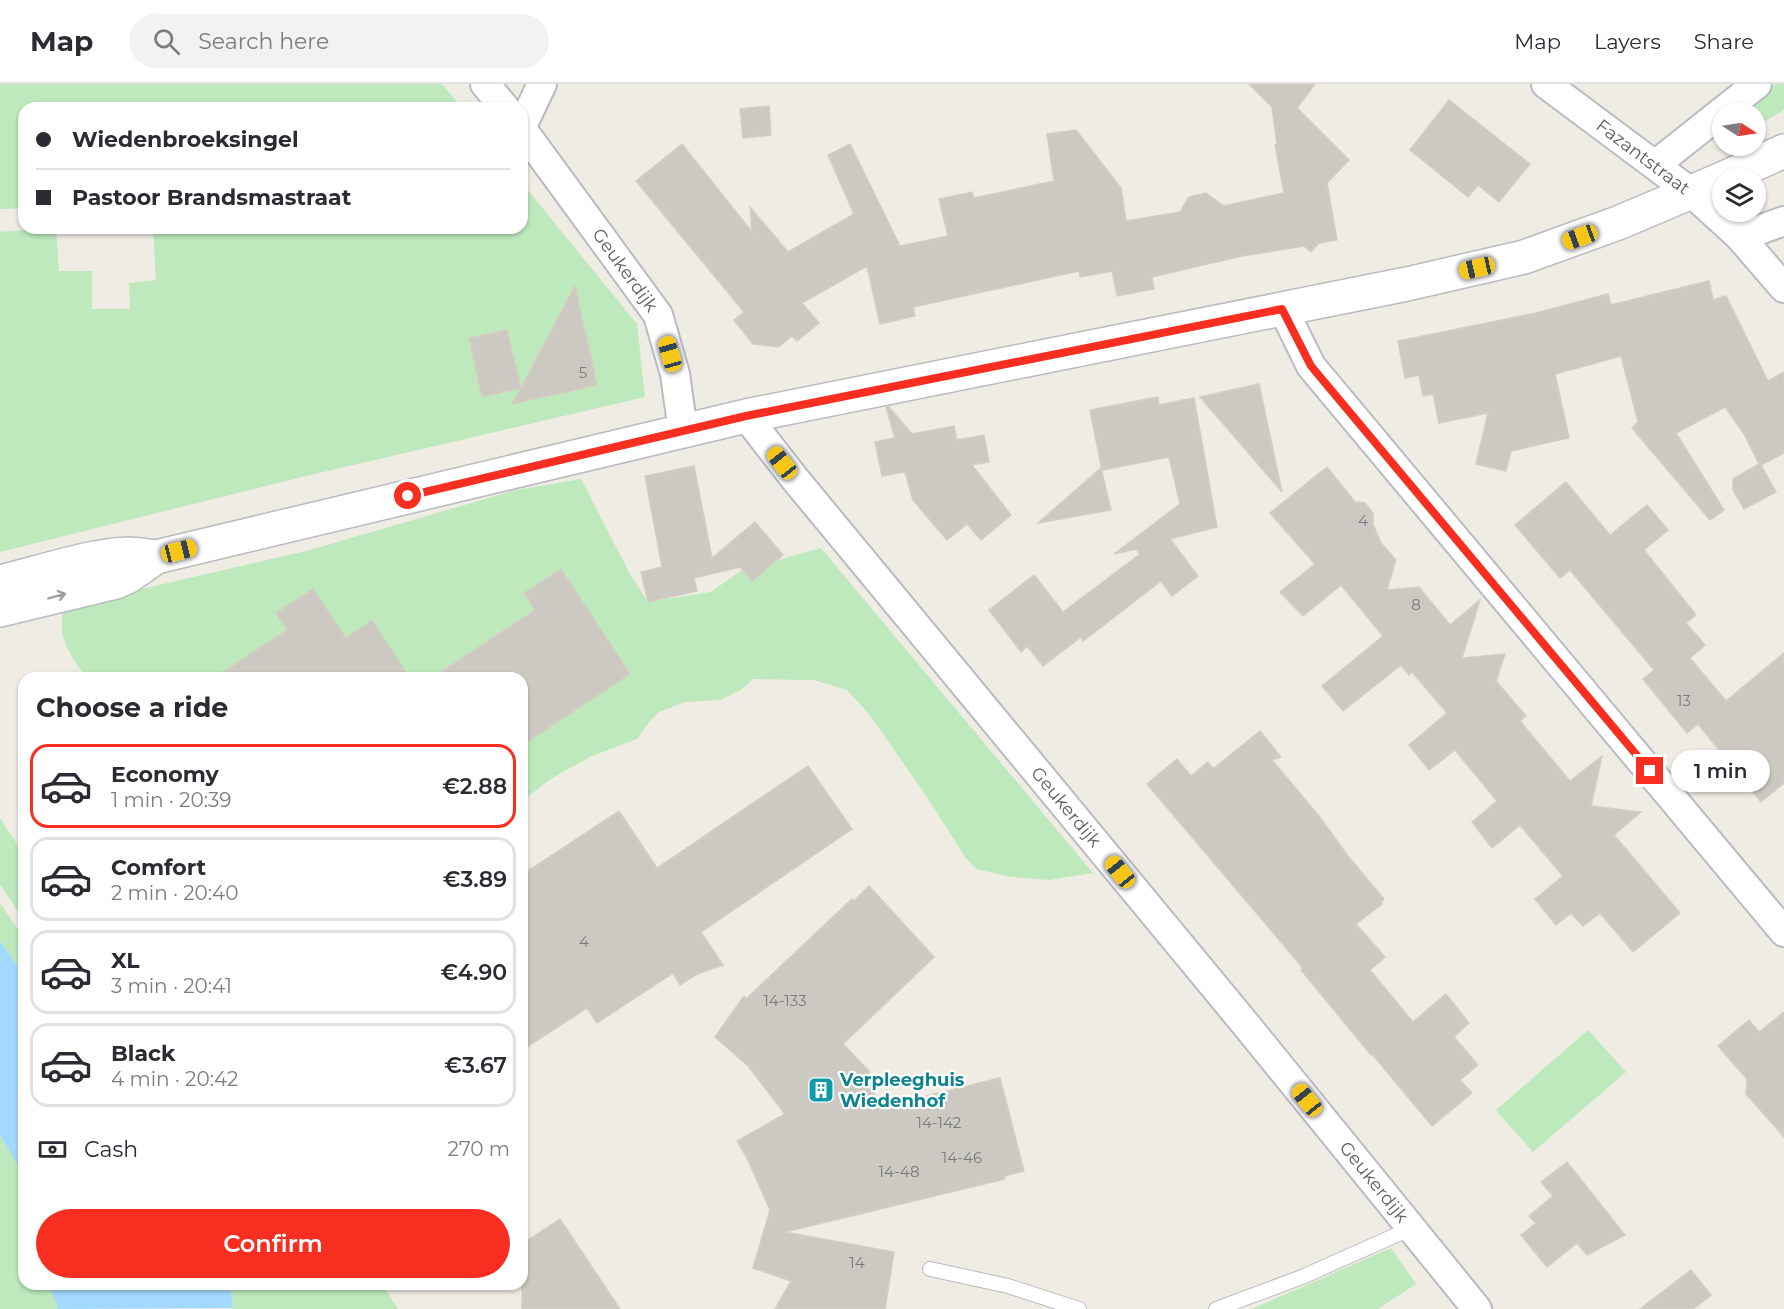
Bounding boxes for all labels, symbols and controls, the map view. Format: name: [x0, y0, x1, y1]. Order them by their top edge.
search box: [129, 14, 549, 68]
text: Map: [30, 24, 93, 58]
icon: search: [150, 25, 183, 58]
text: Search here: [198, 28, 329, 55]
text: Map: [1514, 29, 1561, 54]
text: Layers: [1594, 29, 1661, 54]
text: Share: [1694, 29, 1754, 54]
north arrow: [1712, 102, 1766, 156]
map controls: [1712, 102, 1766, 222]
street label: Fazantstraat: [1592, 114, 1694, 200]
text: Wiedenbroeksingel: [72, 126, 299, 153]
button: layers: [1712, 168, 1766, 222]
text: Pastoor Brandsmastraat: [72, 184, 351, 211]
car: [1560, 222, 1600, 252]
street label: Geukerdijk: [587, 224, 663, 316]
car: [1457, 255, 1497, 281]
car: [656, 334, 684, 374]
house number: 5: [579, 363, 587, 382]
car: [764, 443, 800, 483]
route start: [394, 482, 421, 509]
house number: 4: [1358, 511, 1368, 530]
car: [159, 538, 199, 564]
one-way arrow: [47, 590, 66, 601]
house number: 8: [1411, 595, 1421, 614]
text: Choose a ride: [36, 691, 228, 724]
house number: 13: [1677, 691, 1691, 710]
callout: 1 min: [1671, 750, 1770, 792]
route end: [1636, 757, 1663, 784]
icon: car: [39, 759, 93, 813]
text: 1 min: [1694, 759, 1747, 783]
text: Economy: [111, 761, 219, 788]
street label: Geukerdijk: [1026, 762, 1106, 852]
text: €2.88: [442, 773, 507, 800]
text: 1 min · 20:39: [111, 788, 231, 812]
icon: car: [39, 852, 93, 906]
car: [1102, 852, 1138, 892]
text: Comfort: [111, 854, 206, 881]
text: €3.89: [443, 866, 507, 893]
text: 2 min · 20:40: [111, 881, 239, 905]
house number: 4: [579, 932, 589, 951]
icon: car: [39, 945, 93, 999]
text: XL: [111, 947, 140, 974]
text: €4.90: [440, 959, 507, 986]
text: 3 min · 20:41: [111, 974, 232, 998]
house number: 14-133: [763, 991, 807, 1010]
icon: car: [39, 1038, 93, 1092]
text: Black: [111, 1040, 175, 1067]
text: €3.67: [444, 1052, 507, 1079]
text: 4 min · 20:42: [111, 1067, 238, 1091]
place label: Verpleeghuis Wiedenhof: [839, 1069, 965, 1112]
building icon: Verpleeghuis Wiedenhof: [806, 1075, 836, 1105]
car: [1289, 1080, 1325, 1120]
house number: 14-142: [917, 1113, 961, 1132]
icon: cash: [36, 1133, 69, 1166]
text: Cash: [84, 1136, 138, 1163]
text: 270 m: [448, 1137, 510, 1161]
street label: Geukerdijk: [1335, 1137, 1413, 1227]
house number: 14-46: [942, 1148, 982, 1167]
house number: 14-48: [879, 1162, 919, 1181]
button: Confirm: [36, 1209, 510, 1278]
house number: 14: [849, 1253, 865, 1272]

